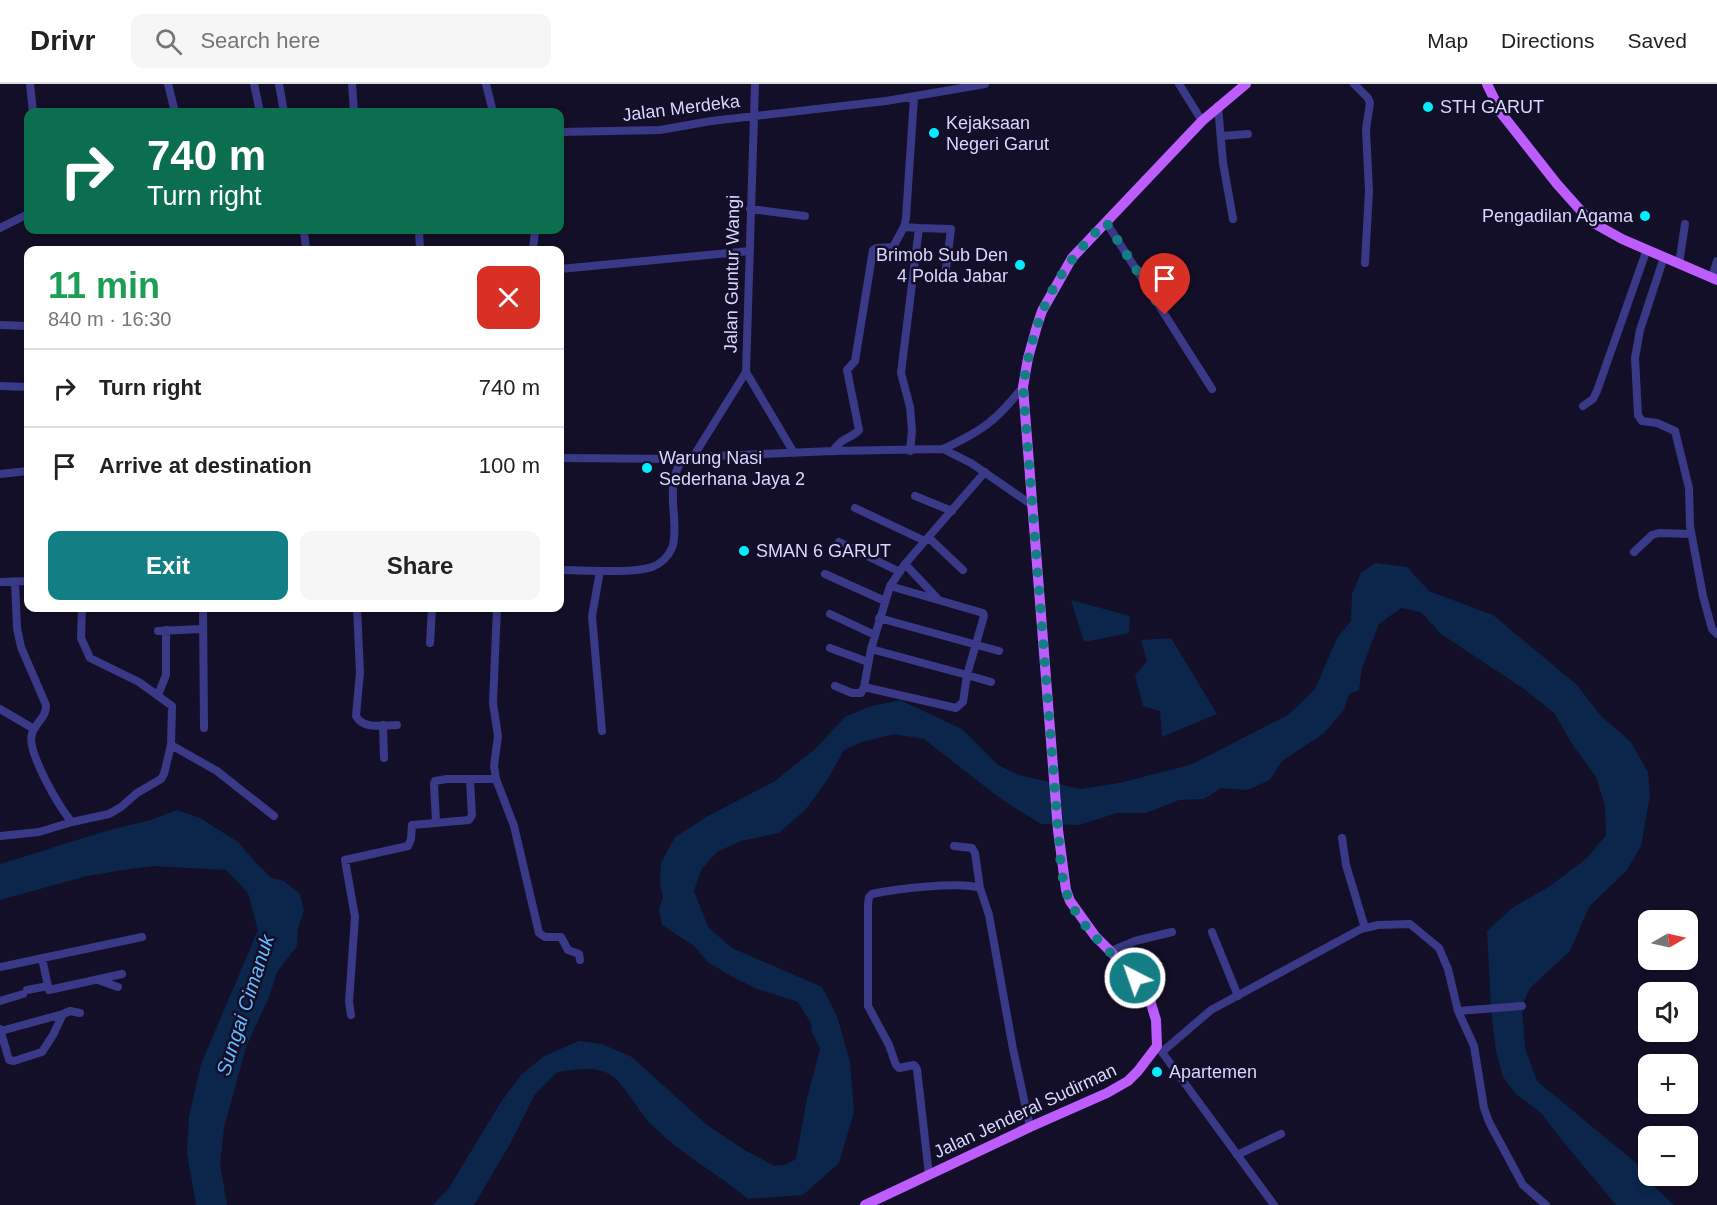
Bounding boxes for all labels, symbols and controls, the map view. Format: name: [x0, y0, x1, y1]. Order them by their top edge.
search box: [131, 14, 551, 68]
text: Drivr: [30, 25, 95, 56]
icon: search: [152, 25, 185, 58]
text: Search here: [200, 28, 320, 53]
text: Map: [1427, 29, 1468, 52]
text: Directions: [1501, 29, 1594, 52]
text: Saved: [1627, 29, 1687, 52]
street label: Jalan Merdeka: [621, 91, 742, 125]
place label: STH GARUT: [1440, 97, 1544, 117]
marker: STH GARUT: [1421, 100, 1435, 114]
place label: Kejaksaan Negeri Garut: [946, 113, 1049, 154]
marker: Kejaksaan Negeri Garut: [927, 126, 941, 140]
icon: right: [48, 132, 126, 210]
text: 740 m: [147, 132, 266, 179]
text: Turn right: [147, 181, 262, 211]
street label: Jalan Guntur Wangi: [721, 195, 743, 353]
place label: Pengadilan Agama: [1482, 206, 1634, 226]
marker: Pengadilan Agama: [1638, 209, 1652, 223]
place label: Brimob Sub Den 4 Polda Jabar: [876, 245, 1008, 286]
pin: [1139, 253, 1190, 315]
marker: Brimob Sub Den 4 Polda Jabar: [1013, 258, 1027, 272]
icon: arrive: [1148, 262, 1181, 295]
text: 11 min: [48, 265, 160, 306]
button: close: [477, 266, 540, 329]
text: 840 m · 16:30: [48, 308, 171, 330]
icon: right: [48, 372, 81, 405]
text: Turn right: [99, 375, 201, 400]
text: 740 m: [479, 375, 540, 400]
place label: Warung Nasi Sederhana Jaya 2: [659, 448, 805, 489]
icon: arrive: [48, 450, 81, 483]
text: Arrive at destination: [99, 453, 312, 478]
text: 100 m: [479, 453, 540, 478]
marker: Warung Nasi Sederhana Jaya 2: [640, 461, 654, 475]
button: Exit: [48, 531, 288, 600]
button: Share: [300, 531, 540, 600]
place label: SMAN 6 GARUT: [756, 541, 891, 561]
marker: SMAN 6 GARUT: [737, 544, 751, 558]
north arrow: [1638, 910, 1698, 970]
map controls: [1638, 910, 1698, 1186]
water label: Sungai Cimanuk: [212, 931, 278, 1078]
position arrow: [1103, 946, 1167, 1010]
button: sound: [1638, 982, 1698, 1042]
button: +: [1638, 1054, 1698, 1114]
street label: Jalan Jenderal Sudirman: [931, 1060, 1119, 1162]
place label: Apartemen: [1169, 1062, 1257, 1082]
marker: Apartemen: [1150, 1065, 1164, 1079]
button: −: [1638, 1126, 1698, 1186]

